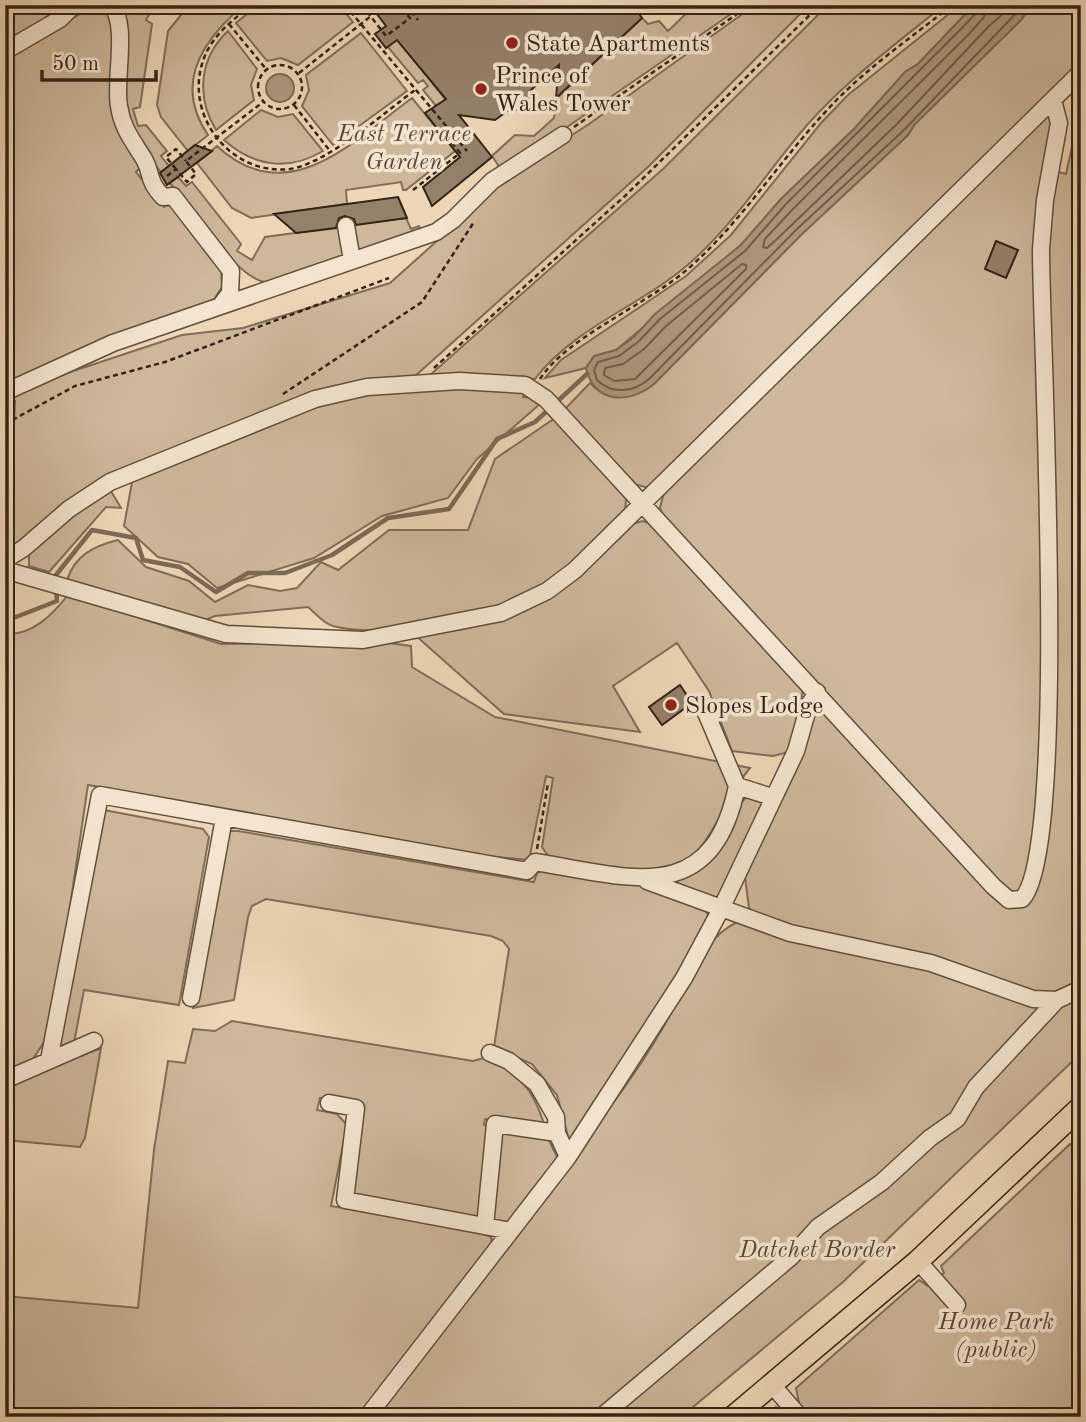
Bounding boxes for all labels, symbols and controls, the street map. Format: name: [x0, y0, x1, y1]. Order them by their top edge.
place label: State Apartments: [526, 33, 710, 57]
marker: State Apartments: [504, 35, 520, 51]
scale bar: [42, 38, 156, 82]
text: 50 m: [52, 54, 99, 75]
place label: Prince of Wales Tower: [495, 65, 631, 117]
marker: Prince of Wales Tower: [473, 81, 489, 97]
park label: East Terrace Garden: [336, 123, 471, 175]
place label: Slopes Lodge: [685, 695, 823, 719]
marker: Slopes Lodge: [663, 697, 679, 713]
park label: Datchet Border: [738, 1239, 896, 1263]
park label: Home Park (public): [937, 1311, 1054, 1363]

